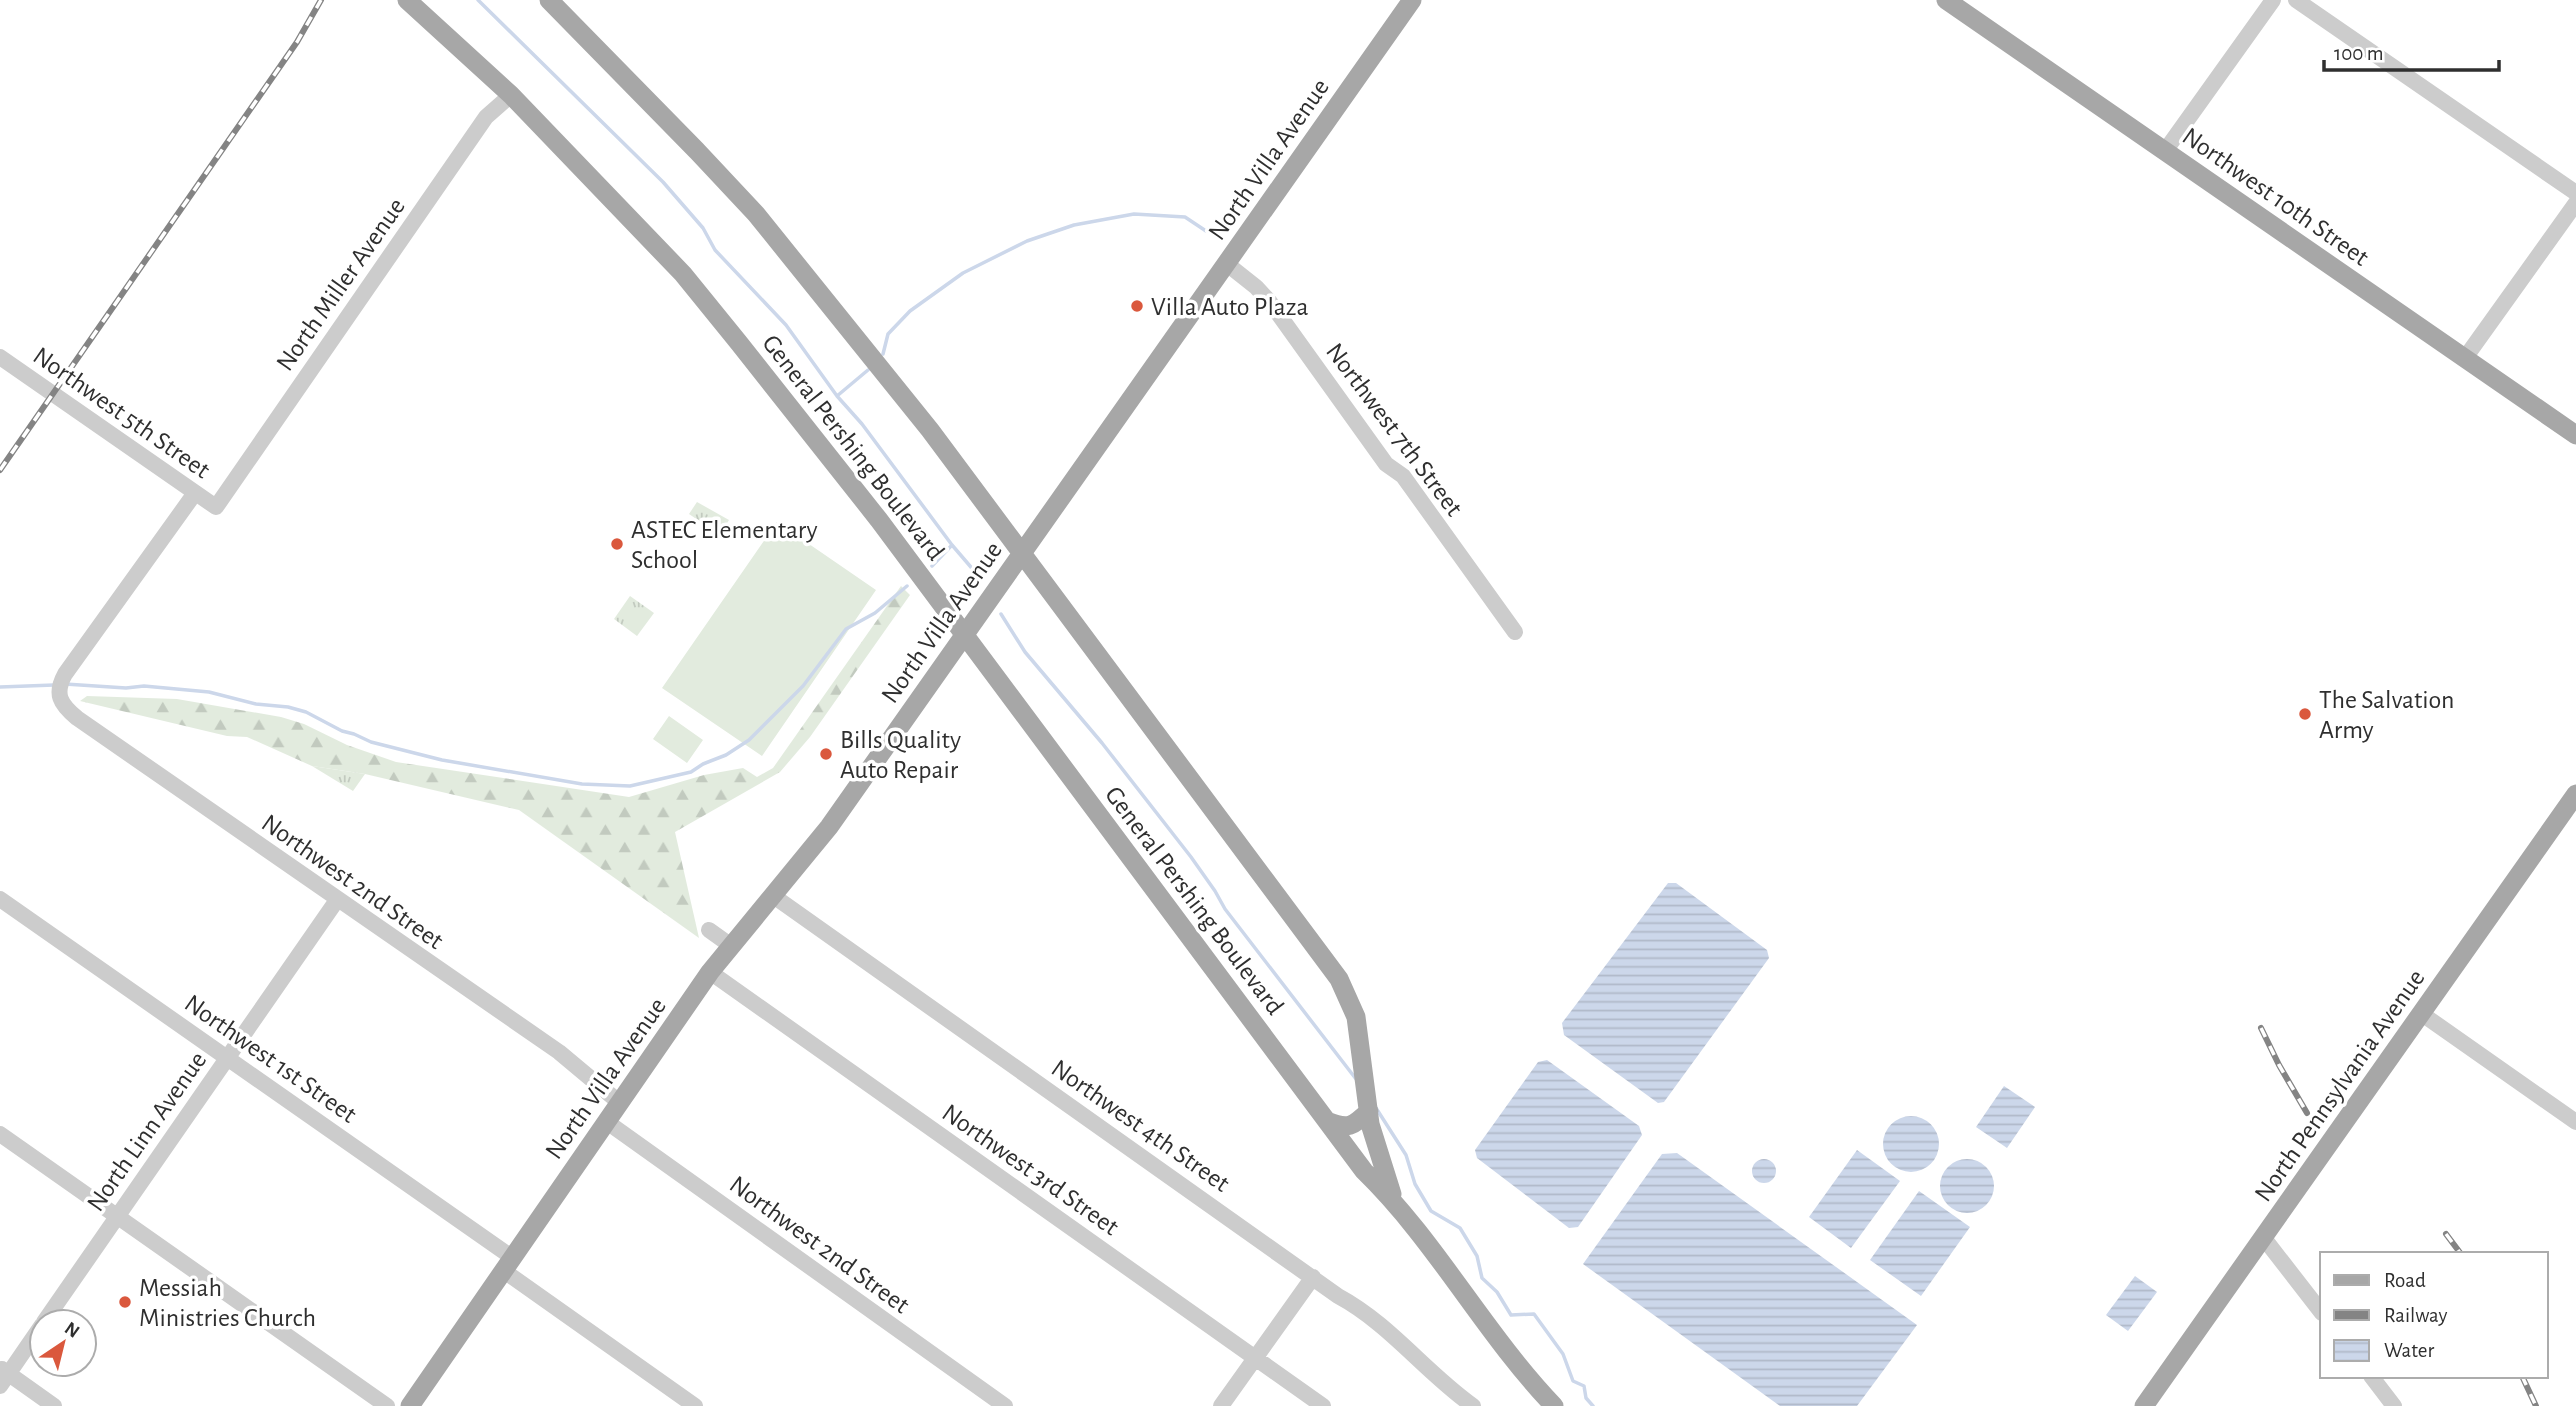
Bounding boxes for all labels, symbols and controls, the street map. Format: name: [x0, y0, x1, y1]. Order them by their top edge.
scale bar: [2324, 28, 2499, 72]
text: 100 m: [2334, 43, 2384, 64]
street label: North Villa Avenue: [1204, 74, 1334, 245]
street label: Northwest 10th Street: [2178, 123, 2373, 271]
street label: North Miller Avenue: [272, 193, 410, 376]
place label: Villa Auto Plaza: [1151, 294, 1309, 320]
marker: Villa Auto Plaza: [1129, 298, 1145, 314]
street label: General Pershing Boulevard: [757, 330, 949, 565]
street label: Northwest 7th Street: [1321, 338, 1467, 521]
street label: Northwest 5th Street: [28, 342, 214, 483]
place label: ASTEC Elementary School: [631, 517, 818, 573]
marker: ASTEC Elementary School: [609, 536, 625, 552]
street label: North Villa Avenue: [877, 537, 1007, 708]
place label: The Salvation Army: [2319, 687, 2455, 743]
marker: The Salvation Army: [2297, 706, 2313, 722]
place label: Bills Quality Auto Repair: [840, 727, 961, 783]
marker: Bills Quality Auto Repair: [818, 746, 834, 762]
street label: General Pershing Boulevard: [1100, 782, 1288, 1020]
street label: Northwest 2nd Street: [257, 810, 448, 954]
street label: North Pennsylvania Avenue: [2250, 965, 2430, 1206]
street label: Northwest 1st Street: [180, 990, 361, 1128]
street label: North Villa Avenue: [541, 993, 671, 1164]
street label: North Linn Avenue: [82, 1047, 211, 1216]
street label: Northwest 4th Street: [1047, 1055, 1234, 1197]
street label: Northwest 3rd Street: [937, 1099, 1123, 1240]
street label: Northwest 2nd Street: [725, 1171, 914, 1319]
legend: [2320, 1252, 2548, 1378]
text: Road: [2384, 1270, 2426, 1291]
place label: Messiah Ministries Church: [139, 1275, 316, 1331]
marker: Messiah Ministries Church: [117, 1294, 133, 1310]
text: Railway: [2384, 1305, 2447, 1326]
north arrow: [28, 1308, 98, 1378]
text: N: [61, 1319, 83, 1342]
text: Water: [2384, 1340, 2434, 1361]

